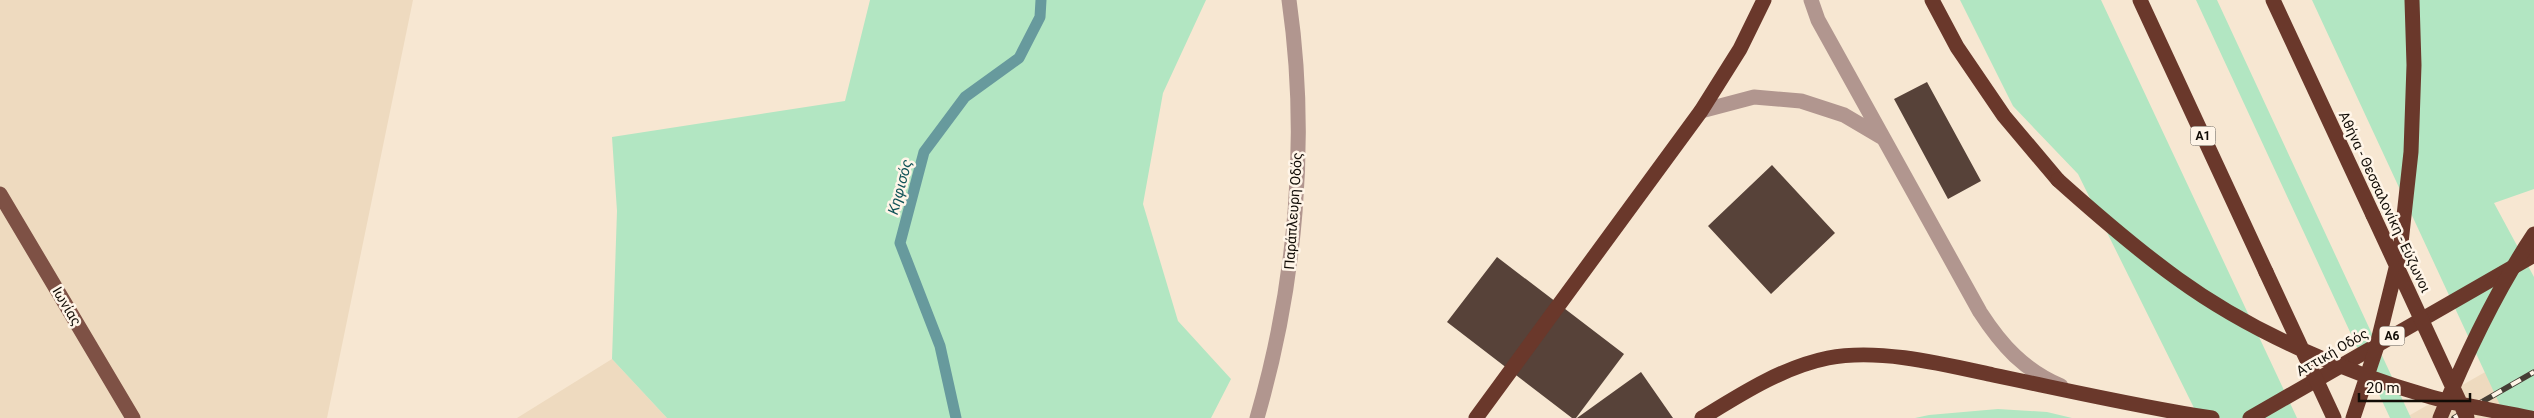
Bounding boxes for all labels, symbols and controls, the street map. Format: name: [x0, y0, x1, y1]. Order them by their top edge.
street label: Αθήνα - Θεσσαλονίκη - Εύζωνοι: [2336, 109, 2434, 296]
road number: Α1: [2190, 126, 2216, 146]
street label: Παράπλευρη Οδός: [1281, 152, 1305, 270]
water label: Κηφισός: [884, 157, 916, 217]
street label: Ιωνίας: [49, 284, 85, 328]
street label: Αττική Οδός: [2293, 325, 2371, 379]
road number: Α6: [2380, 326, 2404, 346]
scale bar: [2359, 370, 2470, 402]
text: 20 m: [2366, 379, 2400, 397]

